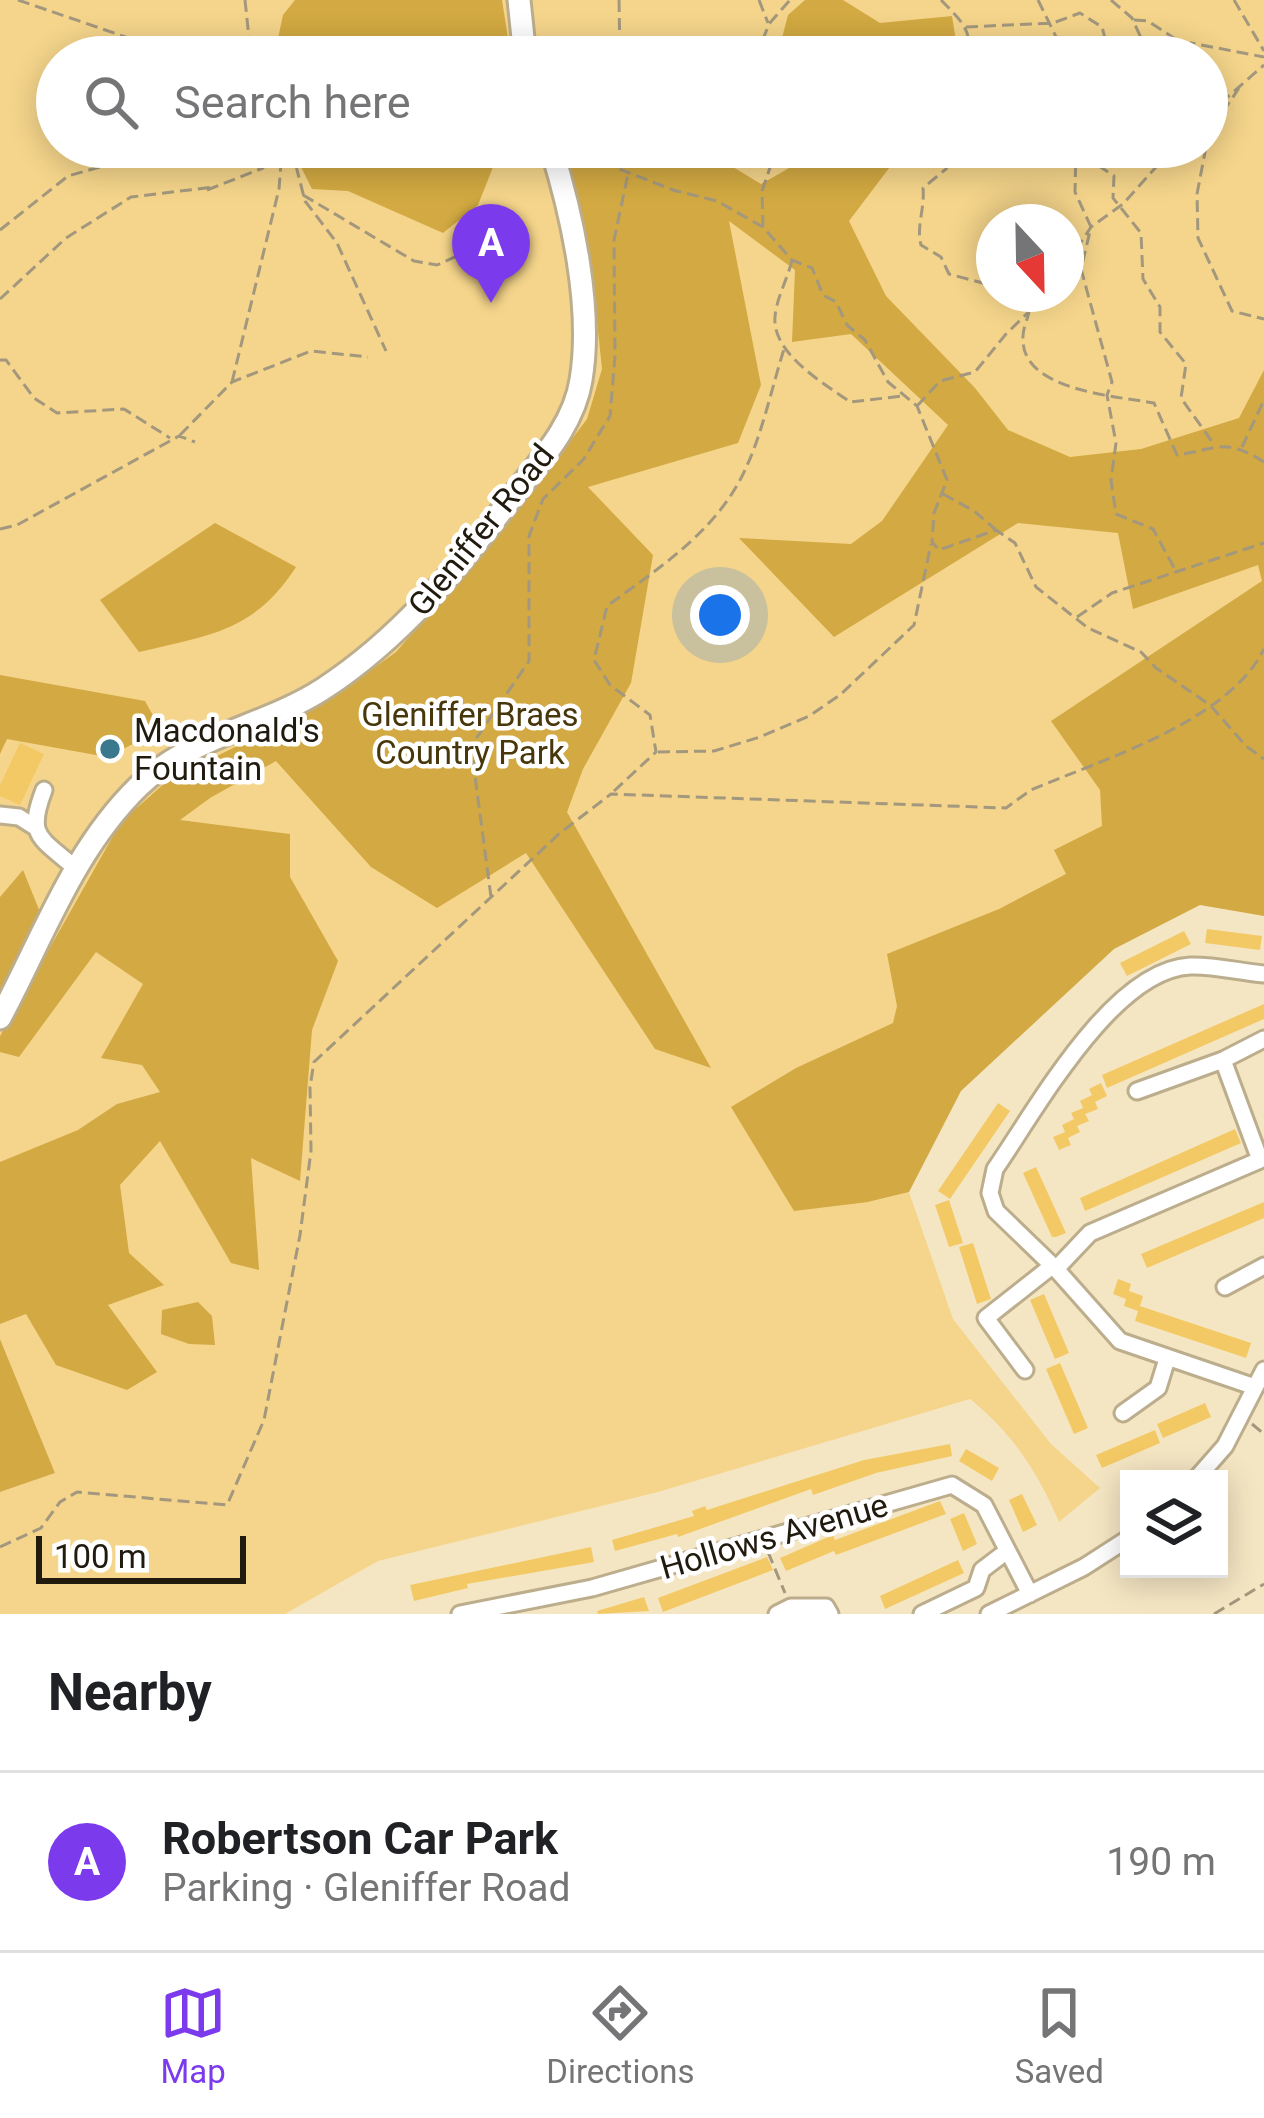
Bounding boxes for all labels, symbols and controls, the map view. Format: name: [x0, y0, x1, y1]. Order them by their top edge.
search box: [36, 36, 1228, 168]
icon: search: [78, 69, 144, 135]
text: Search here: [174, 76, 411, 129]
pin: A: [452, 204, 530, 303]
north arrow: [976, 204, 1084, 312]
street label: Gleniffer Road: [400, 436, 562, 624]
your location: [690, 585, 750, 645]
park label: Gleniffer Braes Country Park: [361, 695, 579, 772]
place label: Macdonald's Fountain: [134, 711, 320, 788]
marker: Macdonald's Fountain: [97, 736, 123, 762]
map controls: [1120, 1470, 1228, 1578]
button: layers: [1120, 1470, 1228, 1578]
street label: Hollows Avenue: [656, 1485, 892, 1587]
scale bar: [36, 1530, 246, 1583]
text: 100 m: [54, 1537, 147, 1576]
text: Nearby: [48, 1663, 212, 1722]
text: Robertson Car Park: [162, 1812, 558, 1865]
text: A: [74, 1839, 100, 1885]
text: 190 m: [1106, 1839, 1216, 1885]
text: Parking · Gleniffer Road: [162, 1865, 571, 1911]
tab: Map: [160, 1980, 226, 2091]
tab: Directions: [546, 1980, 695, 2091]
tab: Saved: [1015, 1980, 1104, 2091]

